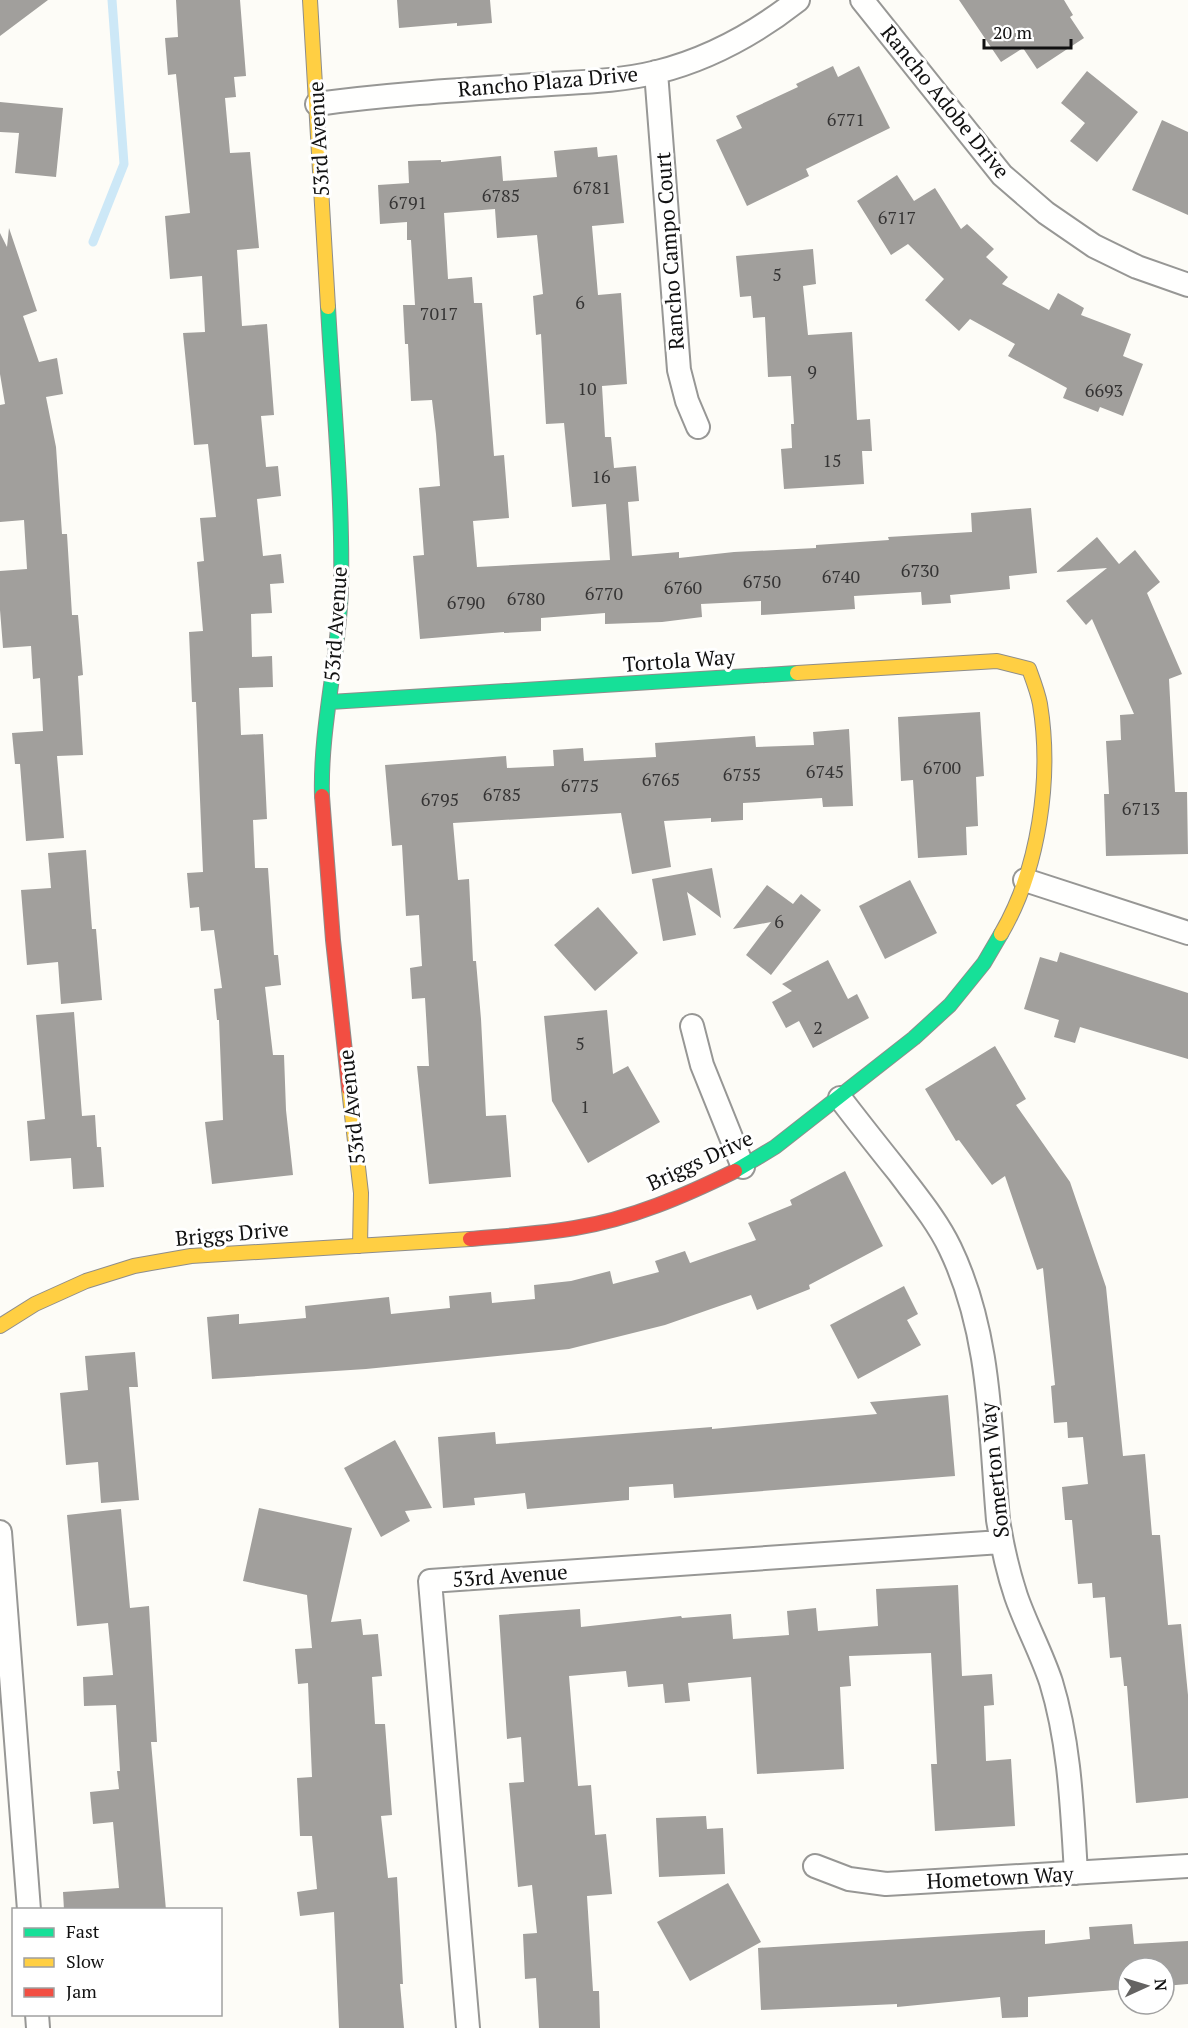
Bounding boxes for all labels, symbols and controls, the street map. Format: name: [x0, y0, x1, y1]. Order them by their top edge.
scale bar: [984, 12, 1071, 50]
street label: Rancho Adobe Drive: [875, 19, 1016, 184]
text: 20 m: [993, 20, 1033, 44]
street label: Rancho Plaza Drive: [457, 59, 639, 103]
street label: 53rd Avenue: [301, 81, 335, 197]
house number: 6771: [827, 107, 865, 131]
street label: Rancho Campo Court: [648, 151, 690, 351]
house number: 6781: [573, 175, 611, 199]
house number: 6785: [482, 183, 520, 207]
house number: 6791: [389, 190, 427, 214]
house number: 6717: [878, 205, 916, 229]
house number: 5: [772, 262, 782, 286]
house number: 6: [575, 290, 585, 314]
house number: 7017: [420, 301, 458, 325]
house number: 9: [807, 359, 817, 383]
house number: 10: [577, 376, 597, 400]
house number: 6693: [1085, 378, 1123, 402]
house number: 15: [822, 448, 842, 472]
house number: 16: [591, 464, 611, 488]
house number: 6730: [901, 558, 939, 582]
house number: 6740: [822, 564, 860, 588]
street label: 53rd Avenue: [317, 565, 353, 683]
house number: 6750: [743, 569, 781, 593]
house number: 6760: [664, 575, 702, 599]
house number: 6770: [585, 581, 623, 605]
house number: 6780: [507, 586, 545, 610]
house number: 6790: [447, 590, 485, 614]
street label: Tortola Way: [622, 642, 736, 678]
house number: 6700: [923, 755, 961, 779]
house number: 6745: [806, 759, 844, 783]
house number: 6755: [723, 762, 761, 786]
house number: 6765: [642, 767, 680, 791]
house number: 6775: [561, 773, 599, 797]
house number: 6785: [483, 782, 521, 806]
house number: 6795: [421, 787, 459, 811]
house number: 6713: [1122, 796, 1160, 820]
house number: 6: [774, 909, 784, 933]
house number: 2: [813, 1015, 823, 1039]
house number: 5: [575, 1031, 585, 1055]
street label: 53rd Avenue: [331, 1048, 371, 1166]
house number: 1: [580, 1094, 590, 1118]
street label: Briggs Drive: [642, 1123, 757, 1197]
street label: Briggs Drive: [174, 1214, 290, 1252]
street label: Somerton Way: [973, 1401, 1015, 1539]
street label: 53rd Avenue: [451, 1557, 569, 1593]
street label: Hometown Way: [926, 1859, 1075, 1895]
legend: [12, 1908, 222, 2016]
text: Fast: [66, 1919, 100, 1943]
text: Slow: [66, 1949, 105, 1973]
north arrow: [1116, 1956, 1176, 2016]
text: N: [1150, 1978, 1172, 1992]
text: Jam: [66, 1979, 97, 2003]

